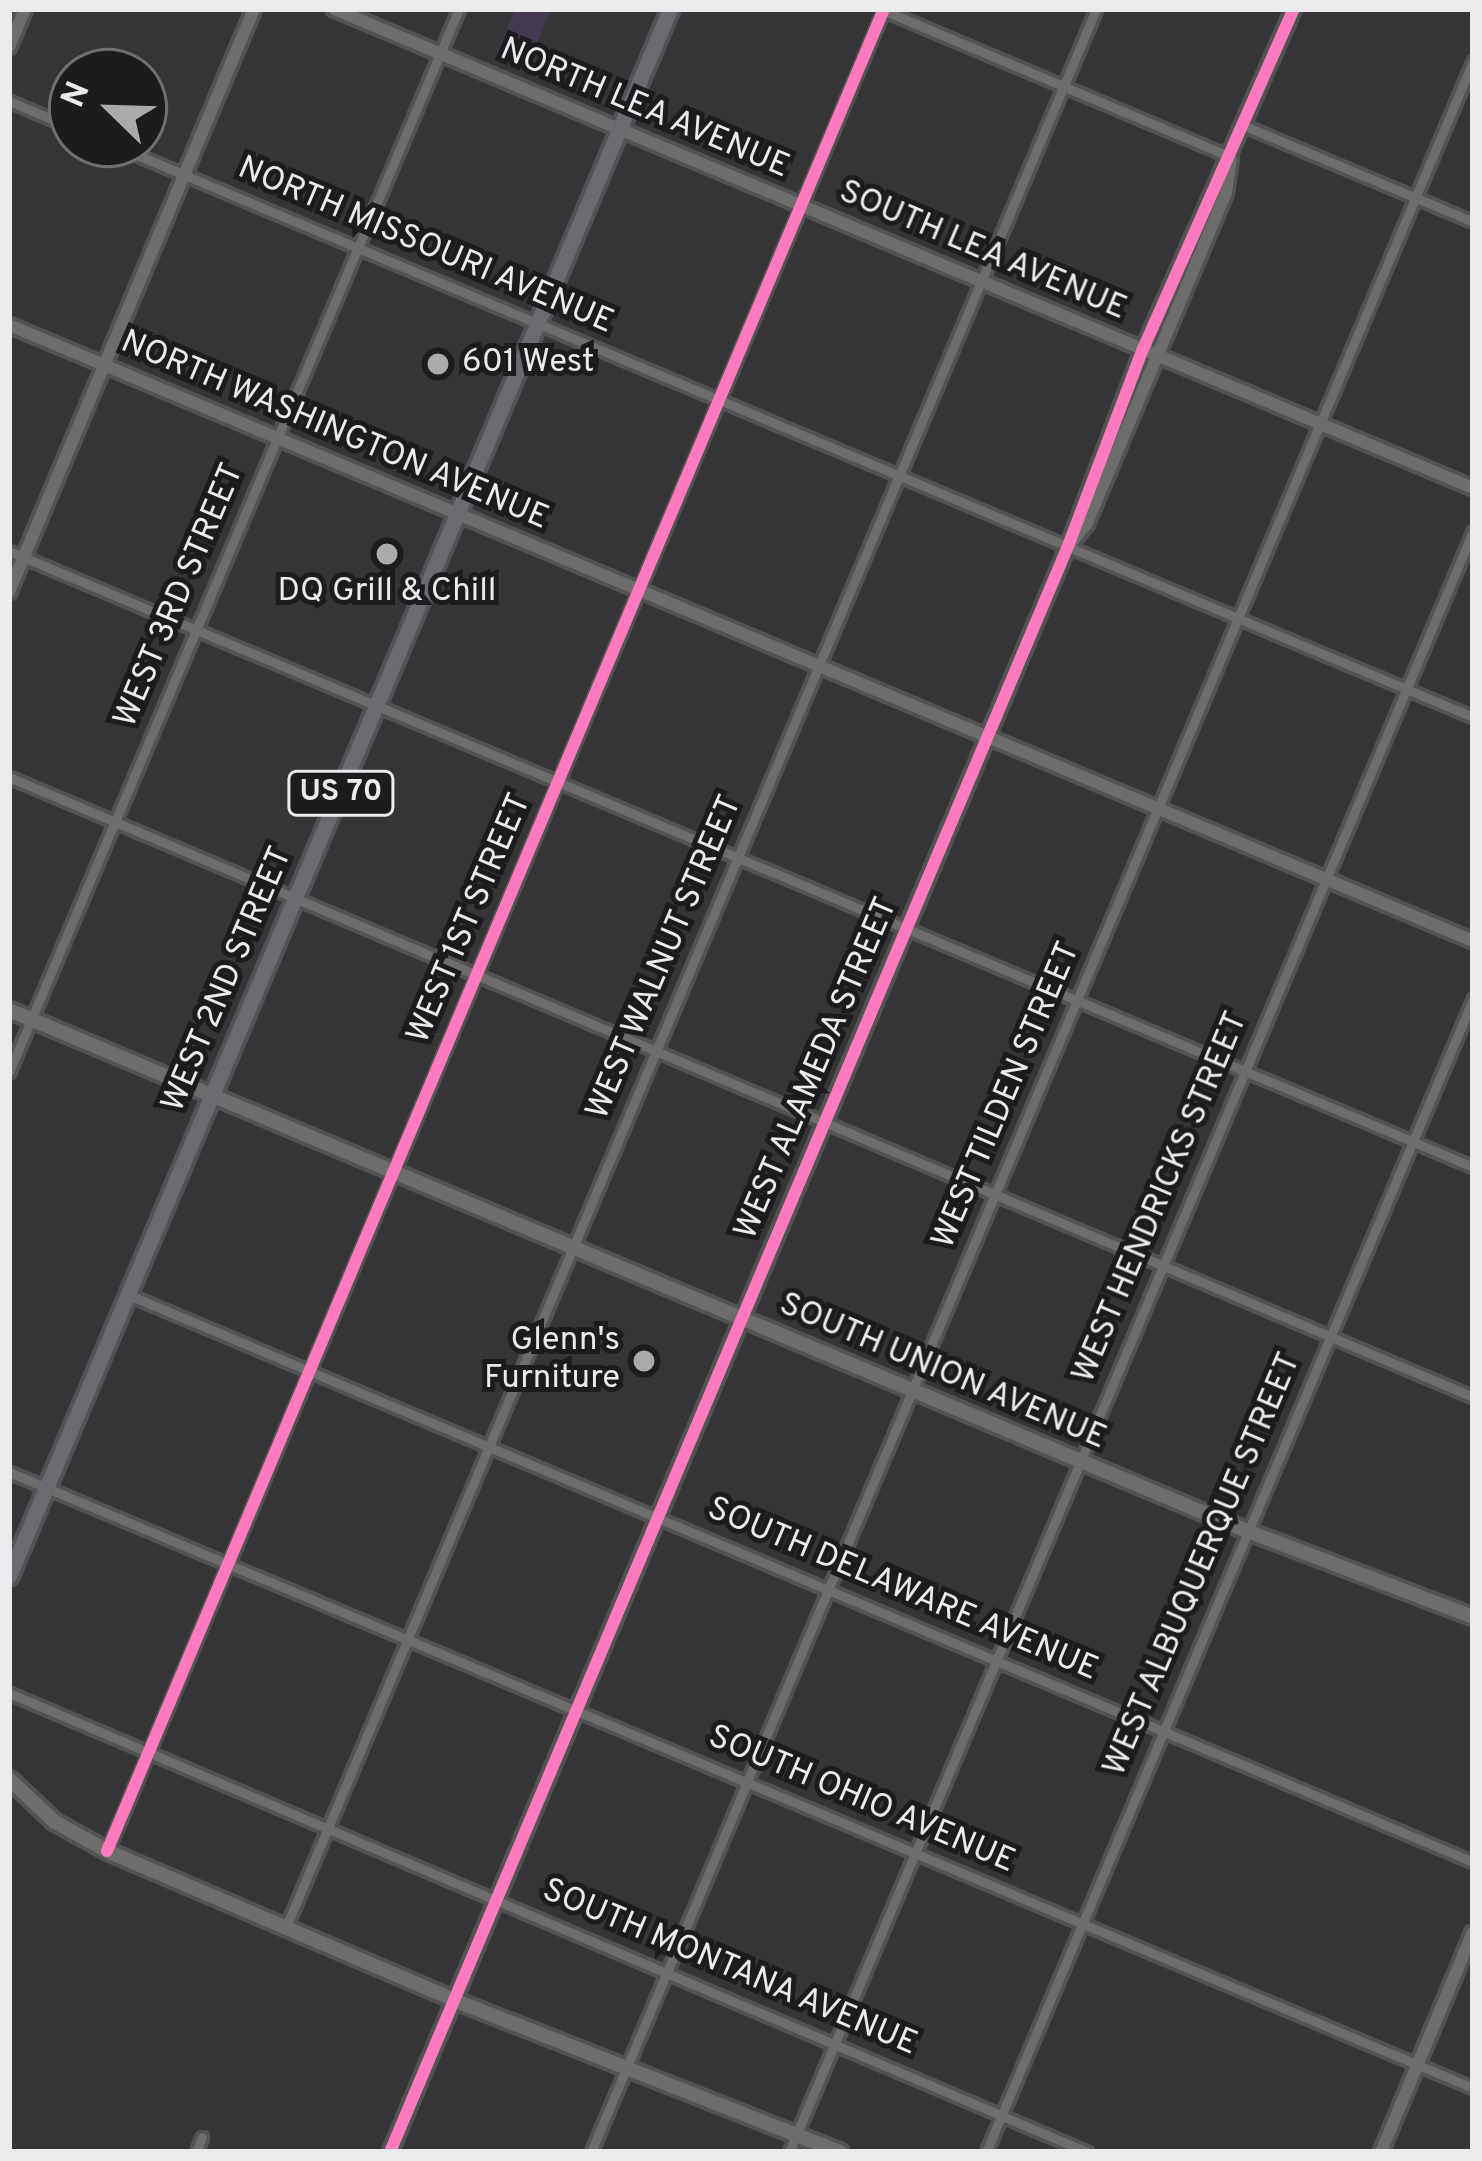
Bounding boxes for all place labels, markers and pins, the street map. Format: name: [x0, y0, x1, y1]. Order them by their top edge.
place label: 601 West: [462, 344, 595, 384]
marker: 601 West: [425, 351, 451, 377]
marker: DQ Grill & Chill: [374, 541, 400, 567]
place label: DQ Grill & Chill: [278, 573, 496, 613]
place label: Glenn's Furniture: [484, 1322, 620, 1400]
marker: Glenn's Furniture: [631, 1348, 657, 1374]

